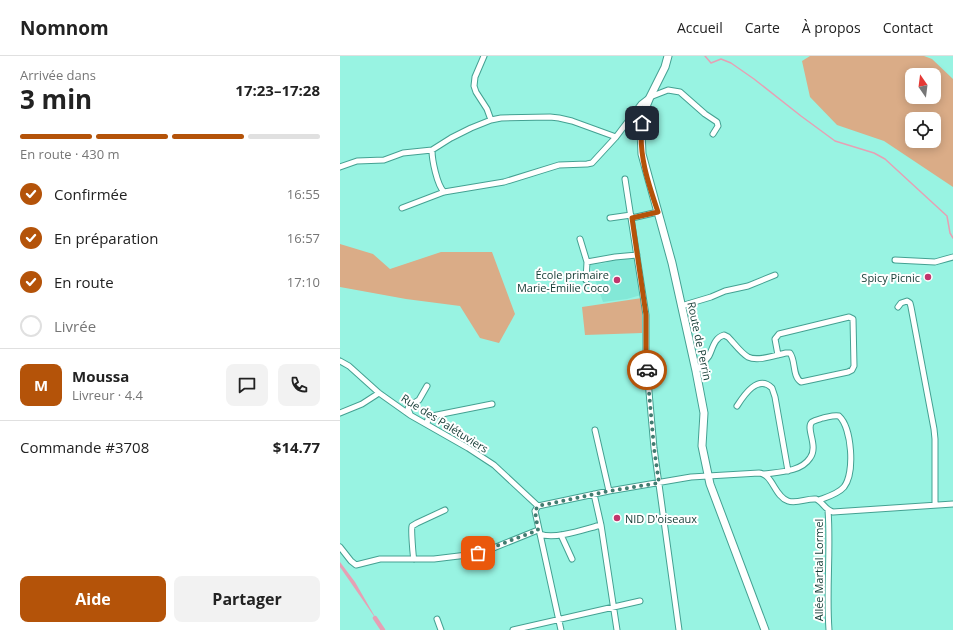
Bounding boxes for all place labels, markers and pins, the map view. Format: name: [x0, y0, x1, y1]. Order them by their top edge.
pin: [625, 106, 659, 140]
place label: École primaire Marie-Émilie Coco: [517, 267, 609, 295]
place label: Spicy Picnic: [861, 270, 920, 285]
marker: Spicy Picnic: [923, 272, 933, 282]
marker: École primaire Marie-Émilie Coco: [612, 275, 622, 285]
place label: NID D'oiseaux: [625, 511, 697, 526]
marker: NID D'oiseaux: [612, 513, 622, 523]
pin: [461, 536, 495, 570]

